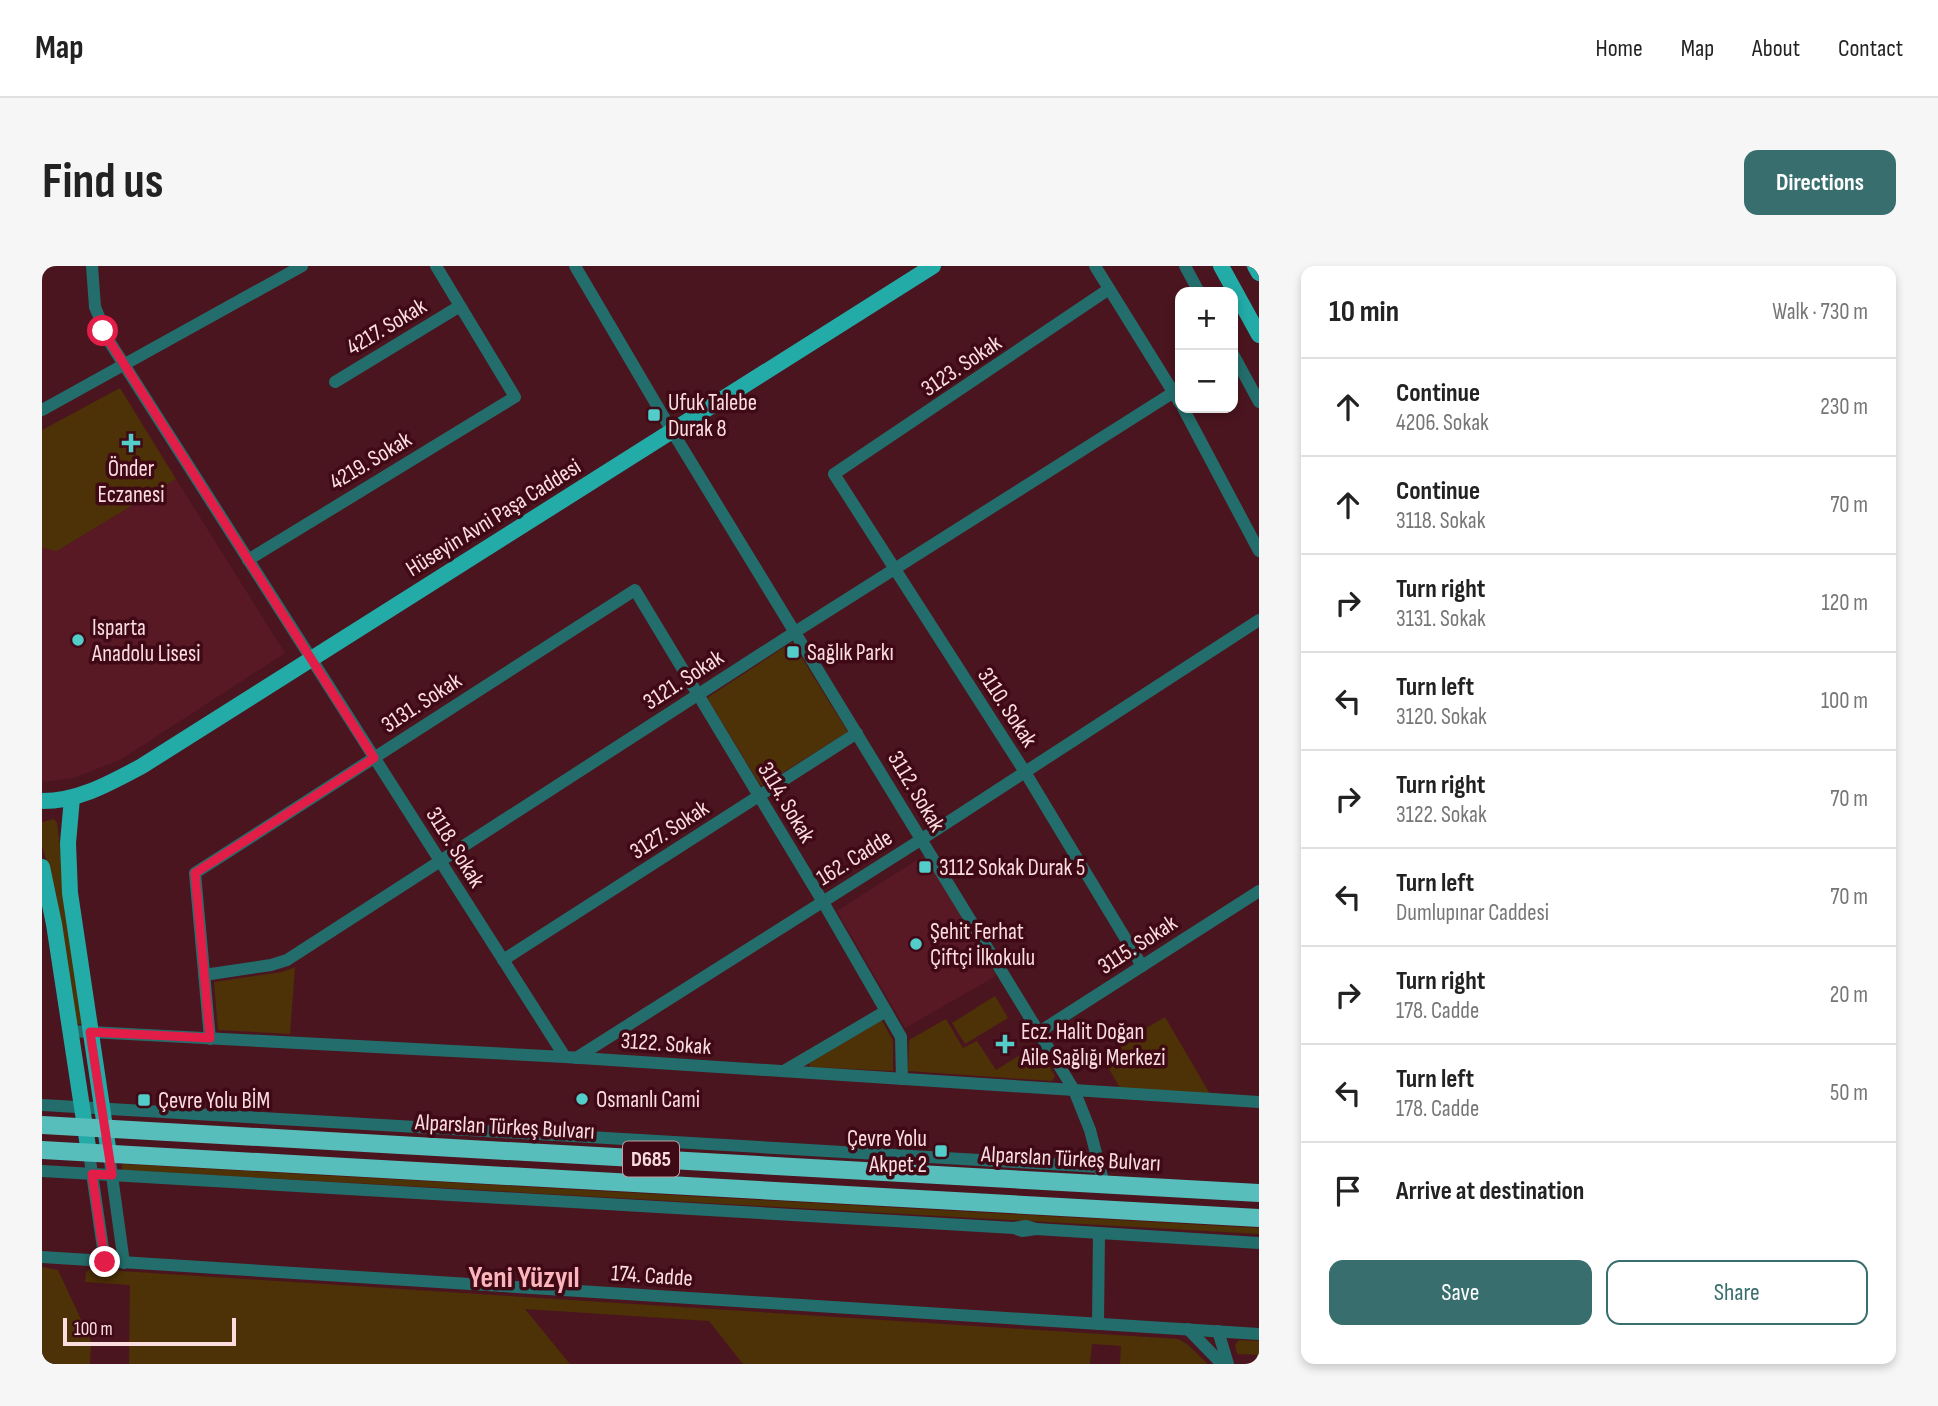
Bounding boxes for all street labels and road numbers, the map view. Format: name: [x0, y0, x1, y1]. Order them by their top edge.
street label: 4217. Sokak: [341, 292, 432, 362]
street label: 3123. Sokak: [916, 329, 1007, 403]
street label: 4219. Sokak: [324, 425, 417, 496]
street label: Hüseyin Avni Paşa Caddesi: [401, 453, 586, 583]
street label: 3121. Sokak: [638, 643, 729, 716]
street label: 3110. Sokak: [971, 663, 1043, 753]
street label: 3131. Sokak: [376, 667, 467, 739]
street label: 3112. Sokak: [881, 746, 951, 837]
street label: 3114. Sokak: [751, 757, 821, 848]
street label: 3127. Sokak: [625, 794, 714, 866]
street label: 3118. Sokak: [420, 802, 491, 893]
street label: 162. Cadde: [812, 824, 898, 892]
street label: 3115. Sokak: [1093, 909, 1183, 981]
street label: 3122. Sokak: [620, 1027, 712, 1061]
street label: Alparslan Türkeş Bulvarı: [413, 1108, 595, 1146]
street label: Alparslan Türkeş Bulvarı: [979, 1140, 1161, 1178]
road number: D685: [623, 1142, 679, 1176]
street label: 174. Cadde: [610, 1259, 694, 1293]

